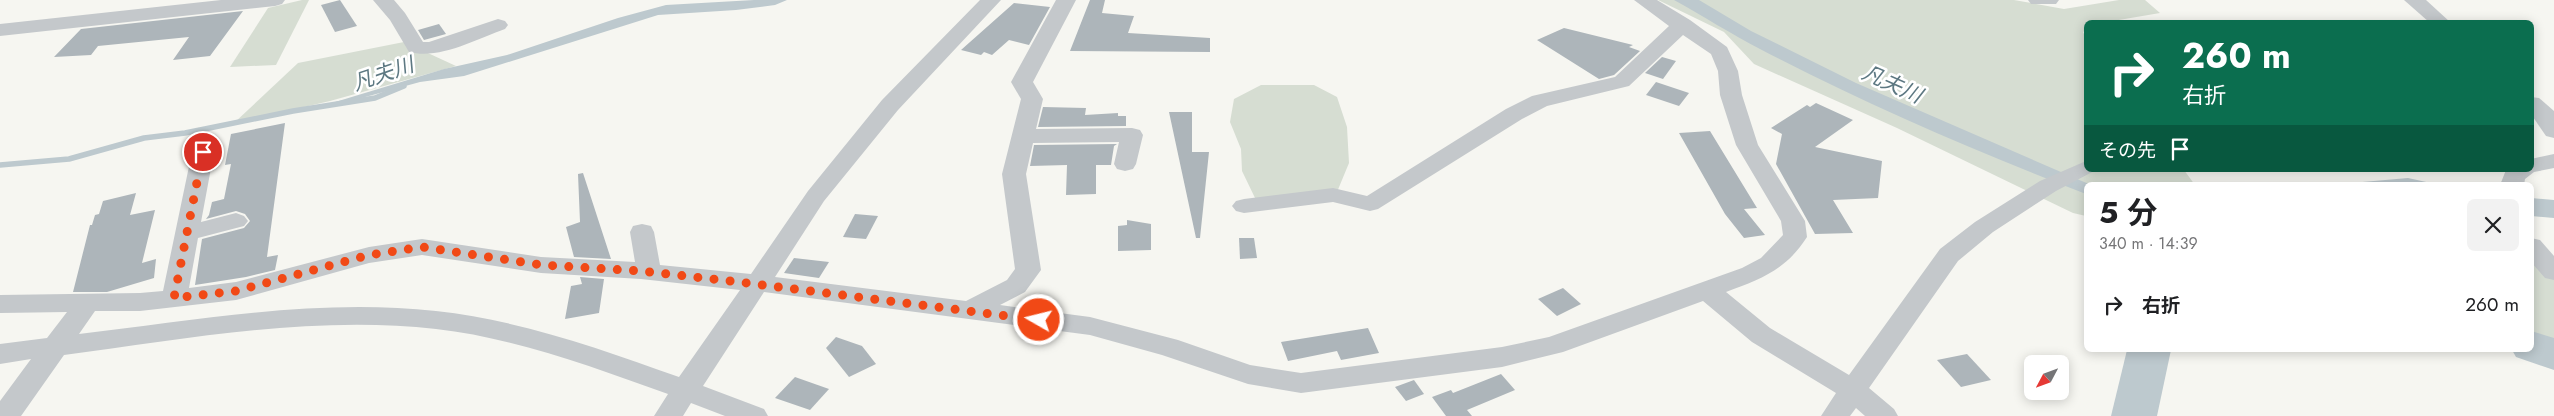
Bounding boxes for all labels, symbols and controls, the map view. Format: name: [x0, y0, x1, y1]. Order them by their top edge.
text: 260 m: [2182, 31, 2291, 81]
icon: right: [2099, 40, 2164, 105]
water label: 凡夫川: [348, 49, 420, 98]
water label: 凡夫川: [1857, 57, 1929, 111]
text: 右折: [2182, 79, 2226, 111]
pin: [182, 131, 224, 173]
icon: arrive: [2166, 135, 2194, 163]
text: その先: [2099, 137, 2156, 164]
icon: arrive: [189, 138, 217, 166]
text: 5 分: [2099, 191, 2157, 234]
button: close: [2467, 199, 2519, 251]
text: 340 m · 14:39: [2099, 232, 2198, 255]
icon: right: [2099, 291, 2127, 319]
text: 260 m: [2465, 291, 2519, 318]
text: 右折: [2142, 292, 2180, 319]
position arrow: [1012, 293, 1064, 345]
north arrow: [2024, 355, 2069, 400]
map controls: [2024, 355, 2069, 400]

